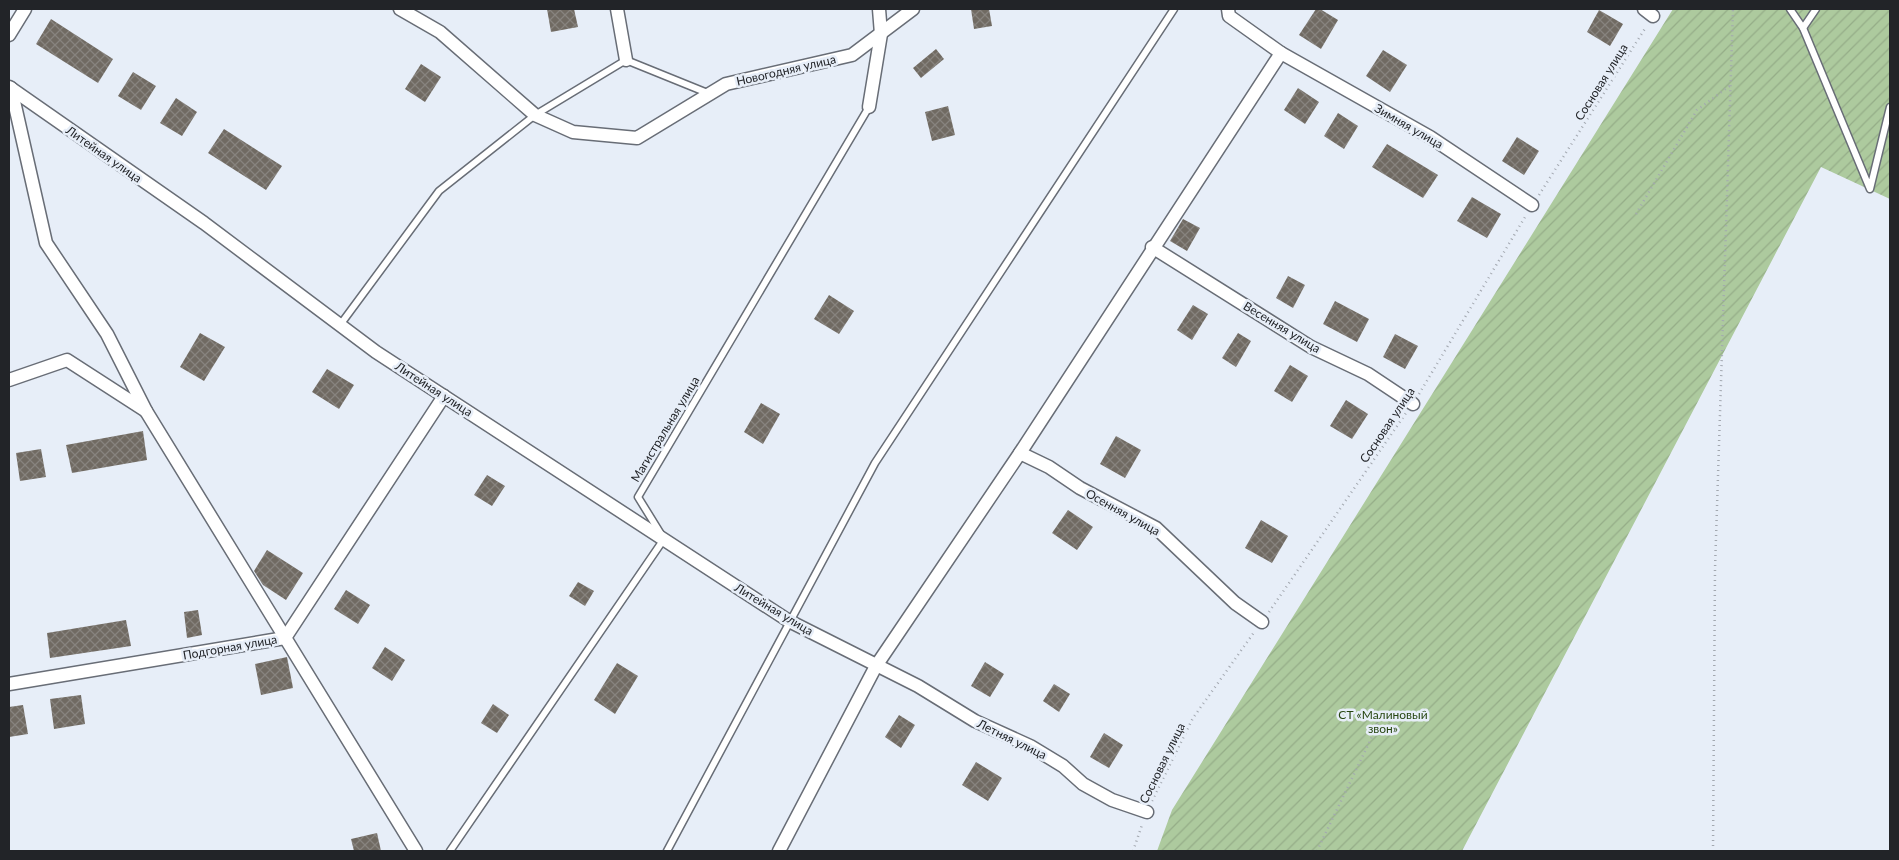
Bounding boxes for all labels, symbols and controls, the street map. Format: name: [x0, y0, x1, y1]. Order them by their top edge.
street label: Сосновая улица: [1571, 41, 1631, 123]
street label: Новогодняя улица: [735, 51, 837, 89]
street label: Зимняя улица: [1372, 100, 1446, 152]
street label: Литейная улица: [62, 122, 145, 186]
street label: Весенняя улица: [1241, 298, 1323, 356]
street label: Литейная улица: [392, 358, 475, 420]
street label: Магистральная улица: [628, 373, 702, 485]
street label: Сосновая улица: [1356, 384, 1418, 466]
street label: Осенняя улица: [1083, 485, 1163, 539]
street label: Литейная улица: [731, 579, 816, 638]
street label: Подгорная улица: [182, 631, 278, 663]
park label: СТ «Малиновый звон»: [1338, 707, 1428, 736]
street label: Летняя улица: [974, 715, 1049, 762]
street label: Сосновая улица: [1136, 720, 1188, 806]

